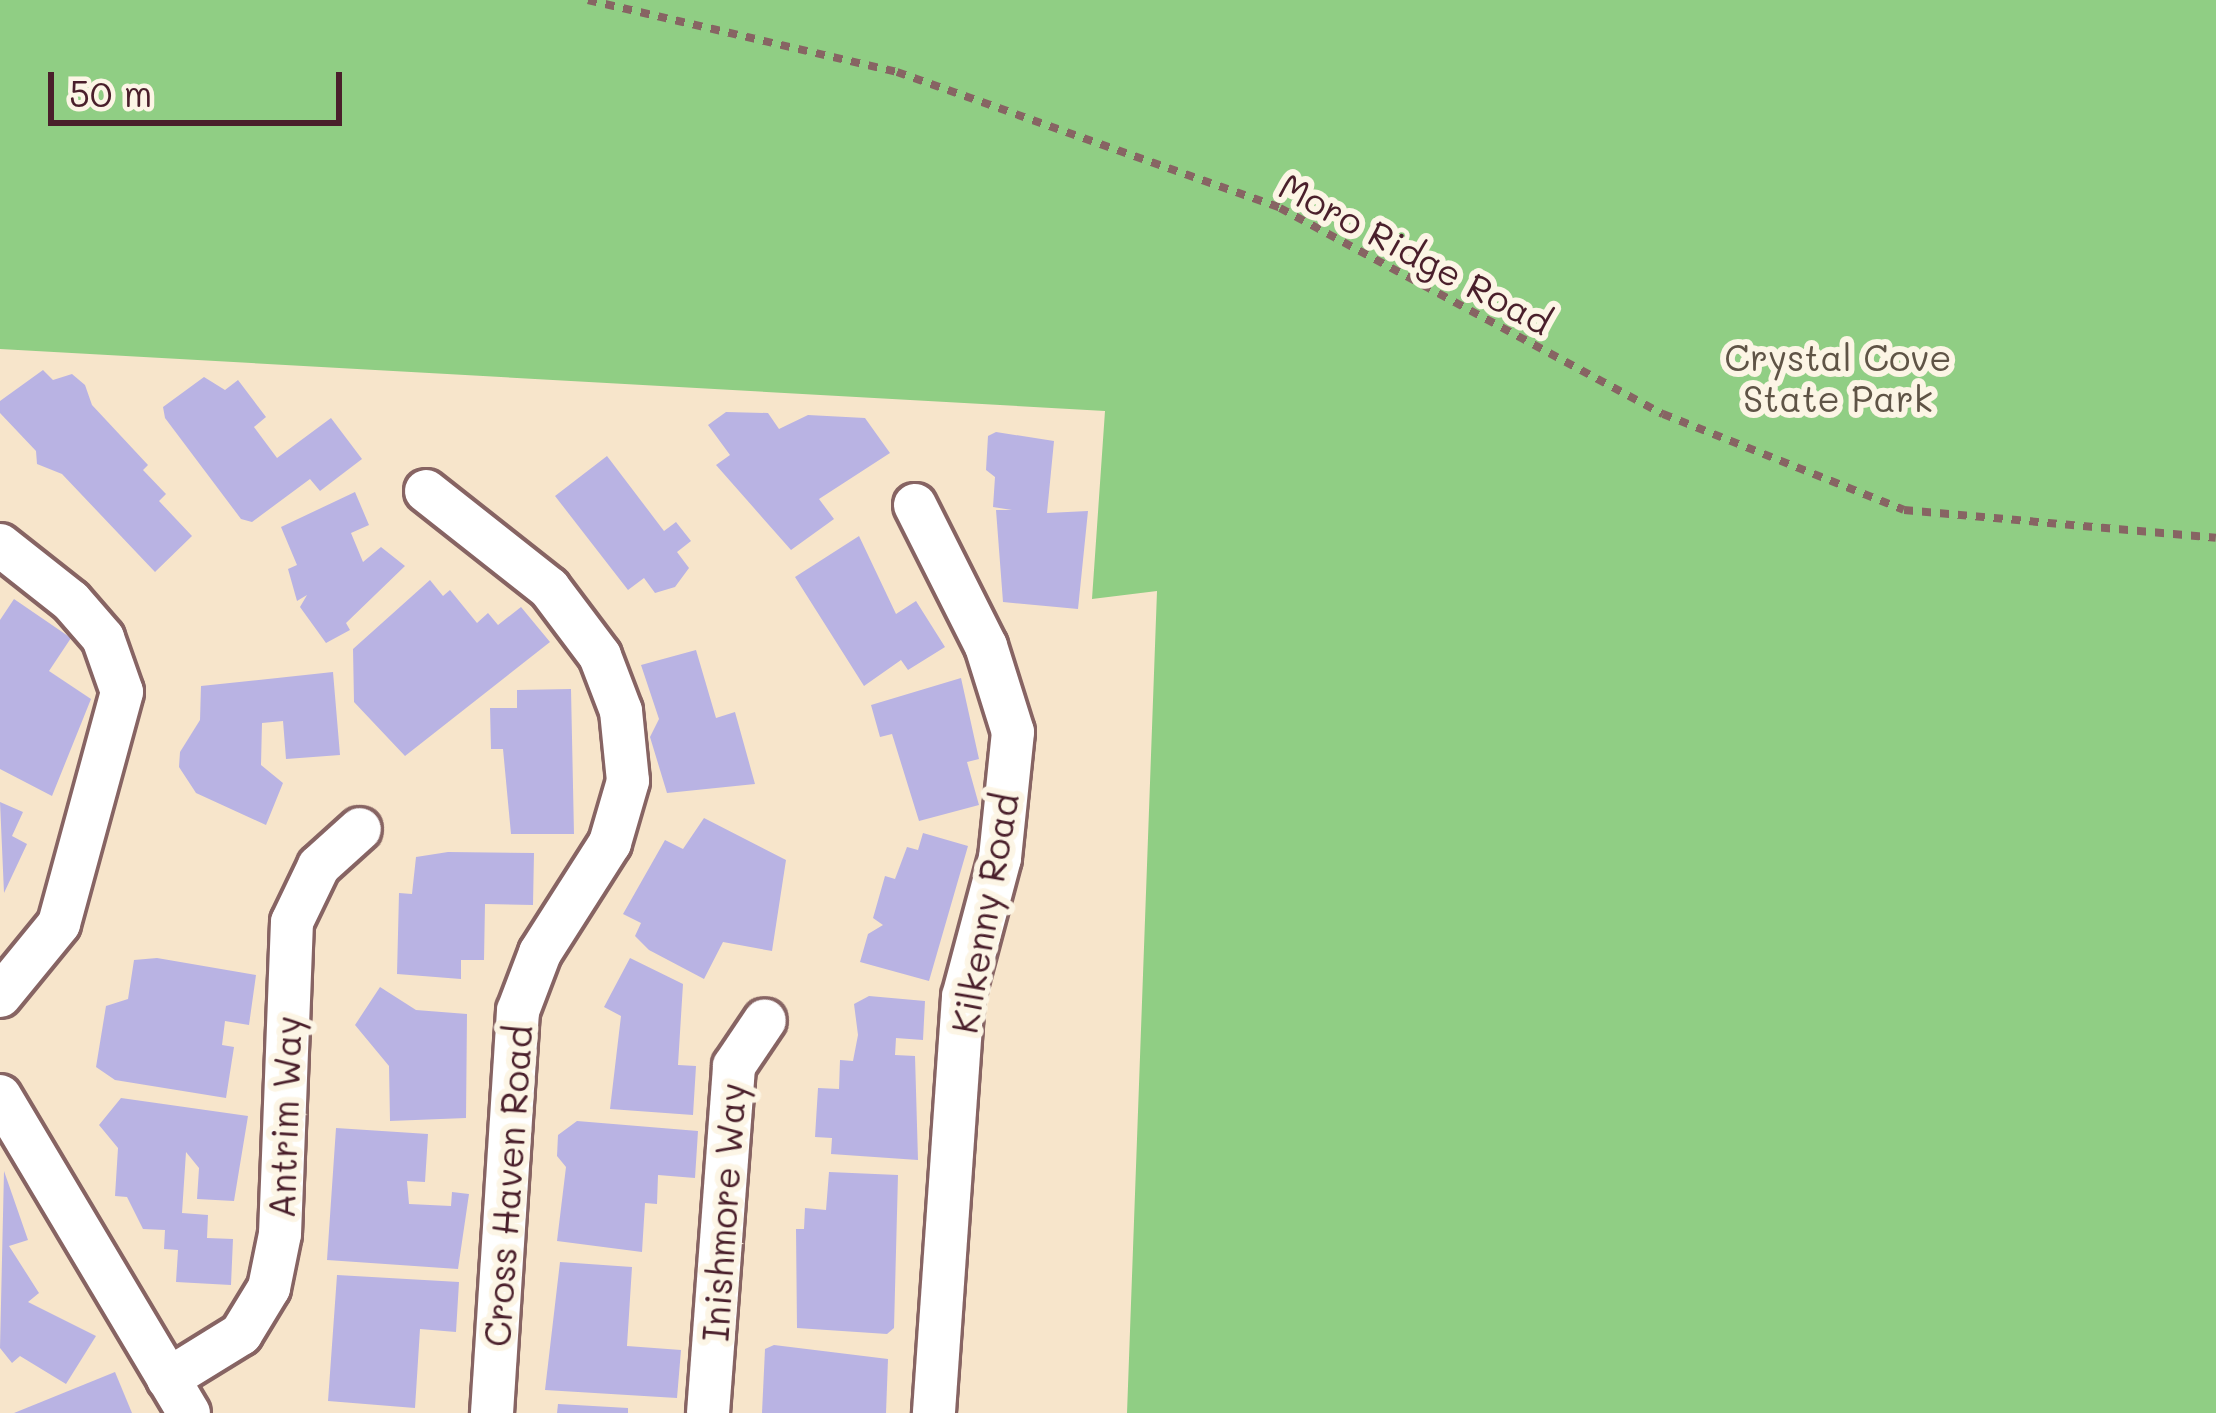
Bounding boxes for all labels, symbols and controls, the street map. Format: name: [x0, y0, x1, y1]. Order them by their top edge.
scale bar: [54, 48, 348, 122]
text: 50 m: [69, 69, 152, 116]
street label: Moro Ridge Road: [1272, 163, 1560, 343]
park label: Crystal Cove State Park: [1724, 334, 1952, 419]
street label: Kilkenny Road: [942, 790, 1026, 1036]
street label: Antrim Way: [259, 1015, 309, 1219]
street label: Cross Haven Road: [474, 1024, 540, 1348]
street label: Inishmore Way: [692, 1081, 754, 1343]

